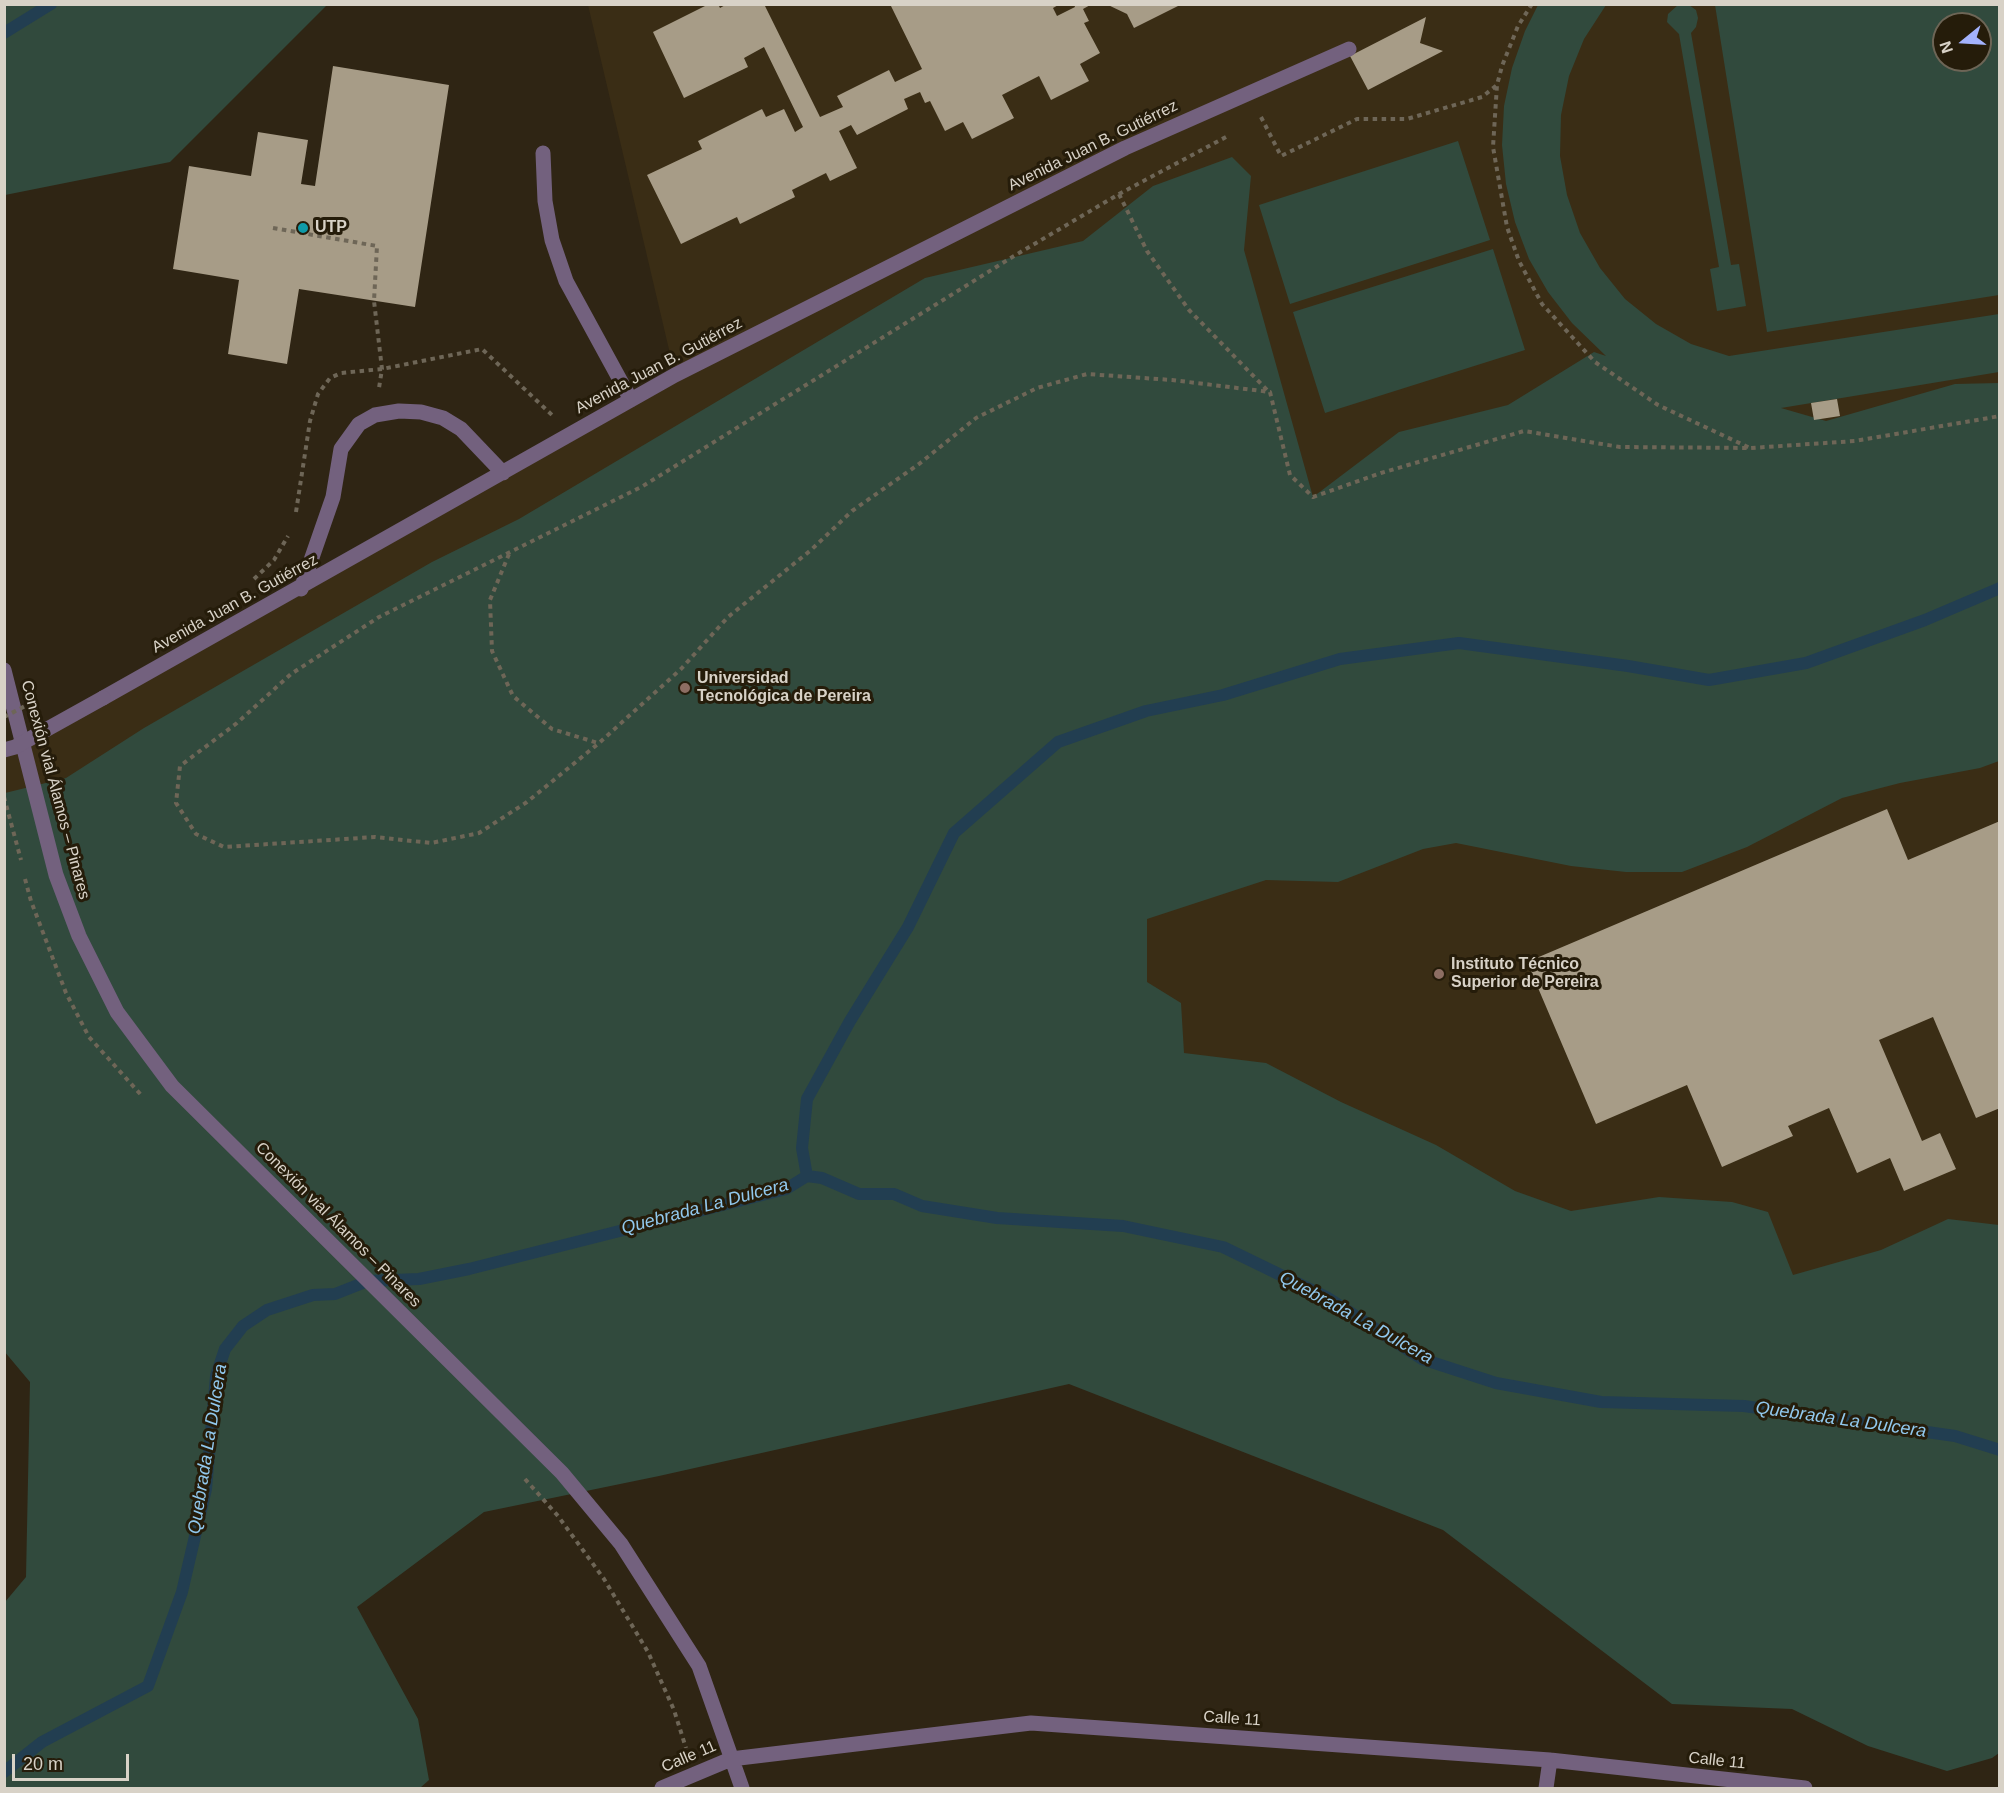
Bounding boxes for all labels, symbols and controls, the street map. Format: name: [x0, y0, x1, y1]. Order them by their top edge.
north arrow: [1932, 12, 1992, 72]
text: N: [1936, 39, 1956, 55]
street label: Avenida Juan B. Gutiérrez: [1005, 96, 1181, 196]
place label: UTP: [315, 218, 347, 238]
marker: UTP: [296, 221, 310, 235]
street label: Avenida Juan B. Gutiérrez: [572, 314, 746, 418]
street label: Avenida Juan B. Gutiérrez: [149, 550, 321, 658]
place label: Universidad Tecnológica de Pereira: [697, 669, 871, 707]
street label: Conexión vial Álamos – Pinares: [16, 678, 94, 902]
marker: Universidad Tecnológica de Pereira: [678, 681, 692, 695]
place label: Instituto Técnico Superior de Pereira: [1451, 955, 1599, 993]
marker: Instituto Técnico Superior de Pereira: [1432, 967, 1446, 981]
street label: Conexión vial Álamos – Pinares: [251, 1138, 425, 1312]
water label: Quebrada La Dulcera: [619, 1174, 791, 1240]
water label: Quebrada La Dulcera: [1275, 1267, 1437, 1369]
water label: Quebrada La Dulcera: [184, 1362, 232, 1536]
water label: Quebrada La Dulcera: [1754, 1397, 1928, 1443]
street label: Calle 11: [1203, 1707, 1261, 1731]
street label: Calle 11: [659, 1737, 719, 1777]
scale bar: [15, 1742, 132, 1780]
street label: Calle 11: [1687, 1748, 1747, 1774]
text: 20 m: [23, 1754, 63, 1774]

